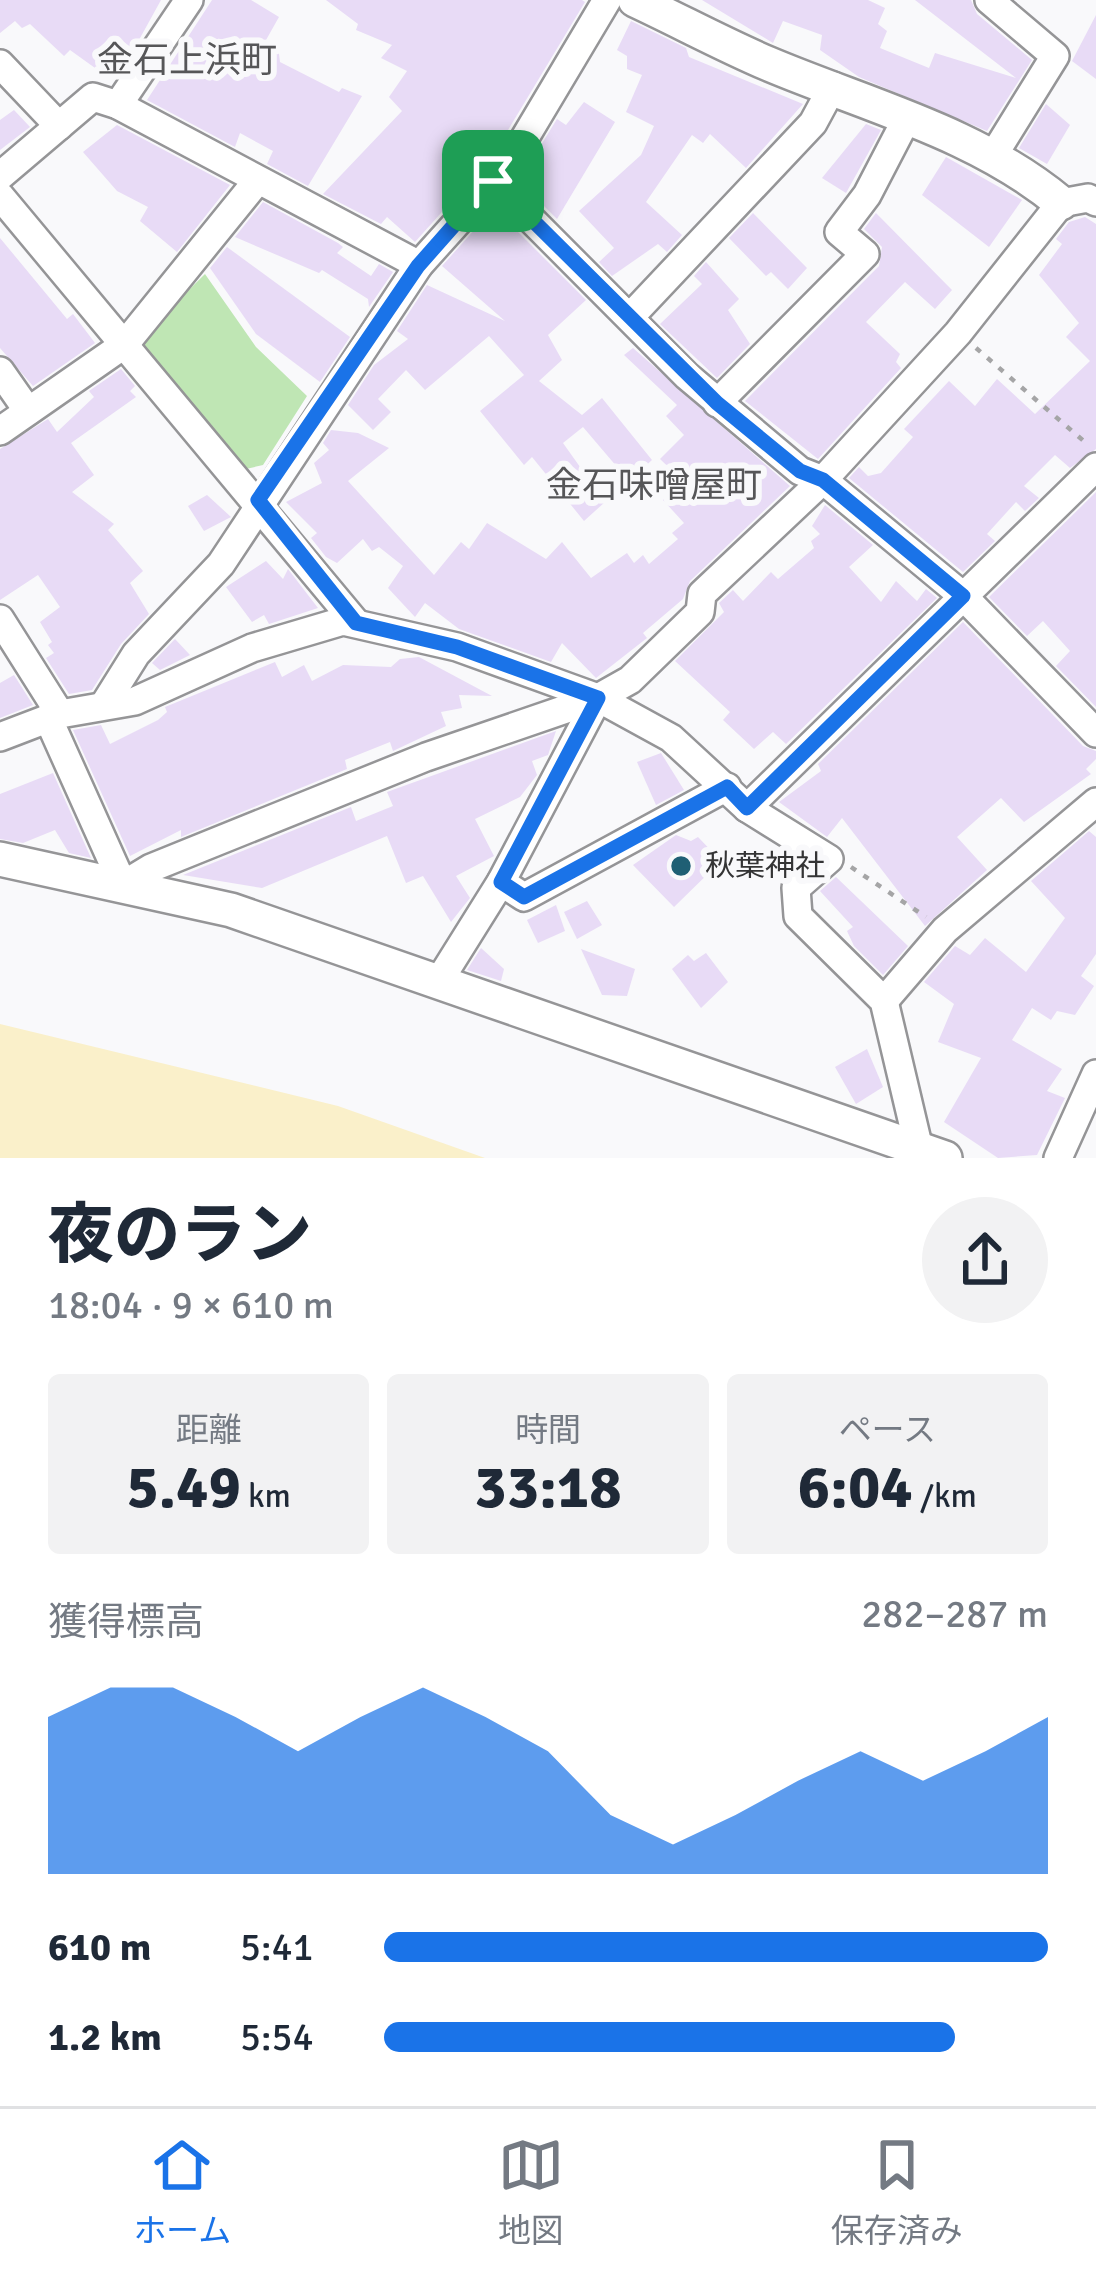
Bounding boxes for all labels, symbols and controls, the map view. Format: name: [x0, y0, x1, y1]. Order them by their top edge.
district label: 金石上浜町: [97, 38, 277, 83]
pin: [442, 130, 544, 232]
icon: arrive: [460, 148, 526, 214]
district label: 金石味噌屋町: [546, 463, 762, 508]
place label: 秋葉神社: [705, 848, 825, 885]
marker: 秋葉神社: [668, 853, 694, 879]
text: 夜のラン: [48, 1195, 312, 1276]
button: share: [922, 1197, 1048, 1323]
text: 18:04 · 9 × 610 m: [48, 1281, 334, 1329]
text: 距離: [176, 1410, 242, 1451]
text: 時間: [515, 1410, 581, 1451]
text: ペース: [839, 1410, 936, 1451]
text: 5.49: [126, 1451, 241, 1525]
text: 33:18: [474, 1451, 622, 1525]
text: 6:04: [798, 1451, 913, 1525]
text: km: [241, 1476, 291, 1517]
text: /km: [913, 1476, 977, 1517]
text: 282–287 m: [861, 1590, 1048, 1638]
text: 獲得標高: [48, 1598, 204, 1646]
text: 610 m: [48, 1923, 151, 1971]
text: 5:41: [240, 1923, 314, 1971]
text: 1.2 km: [48, 2013, 162, 2061]
text: 5:54: [240, 2013, 314, 2061]
tab: ホーム: [133, 2132, 231, 2252]
tab: 地図: [498, 2132, 564, 2252]
tab: 保存済み: [831, 2132, 963, 2252]

